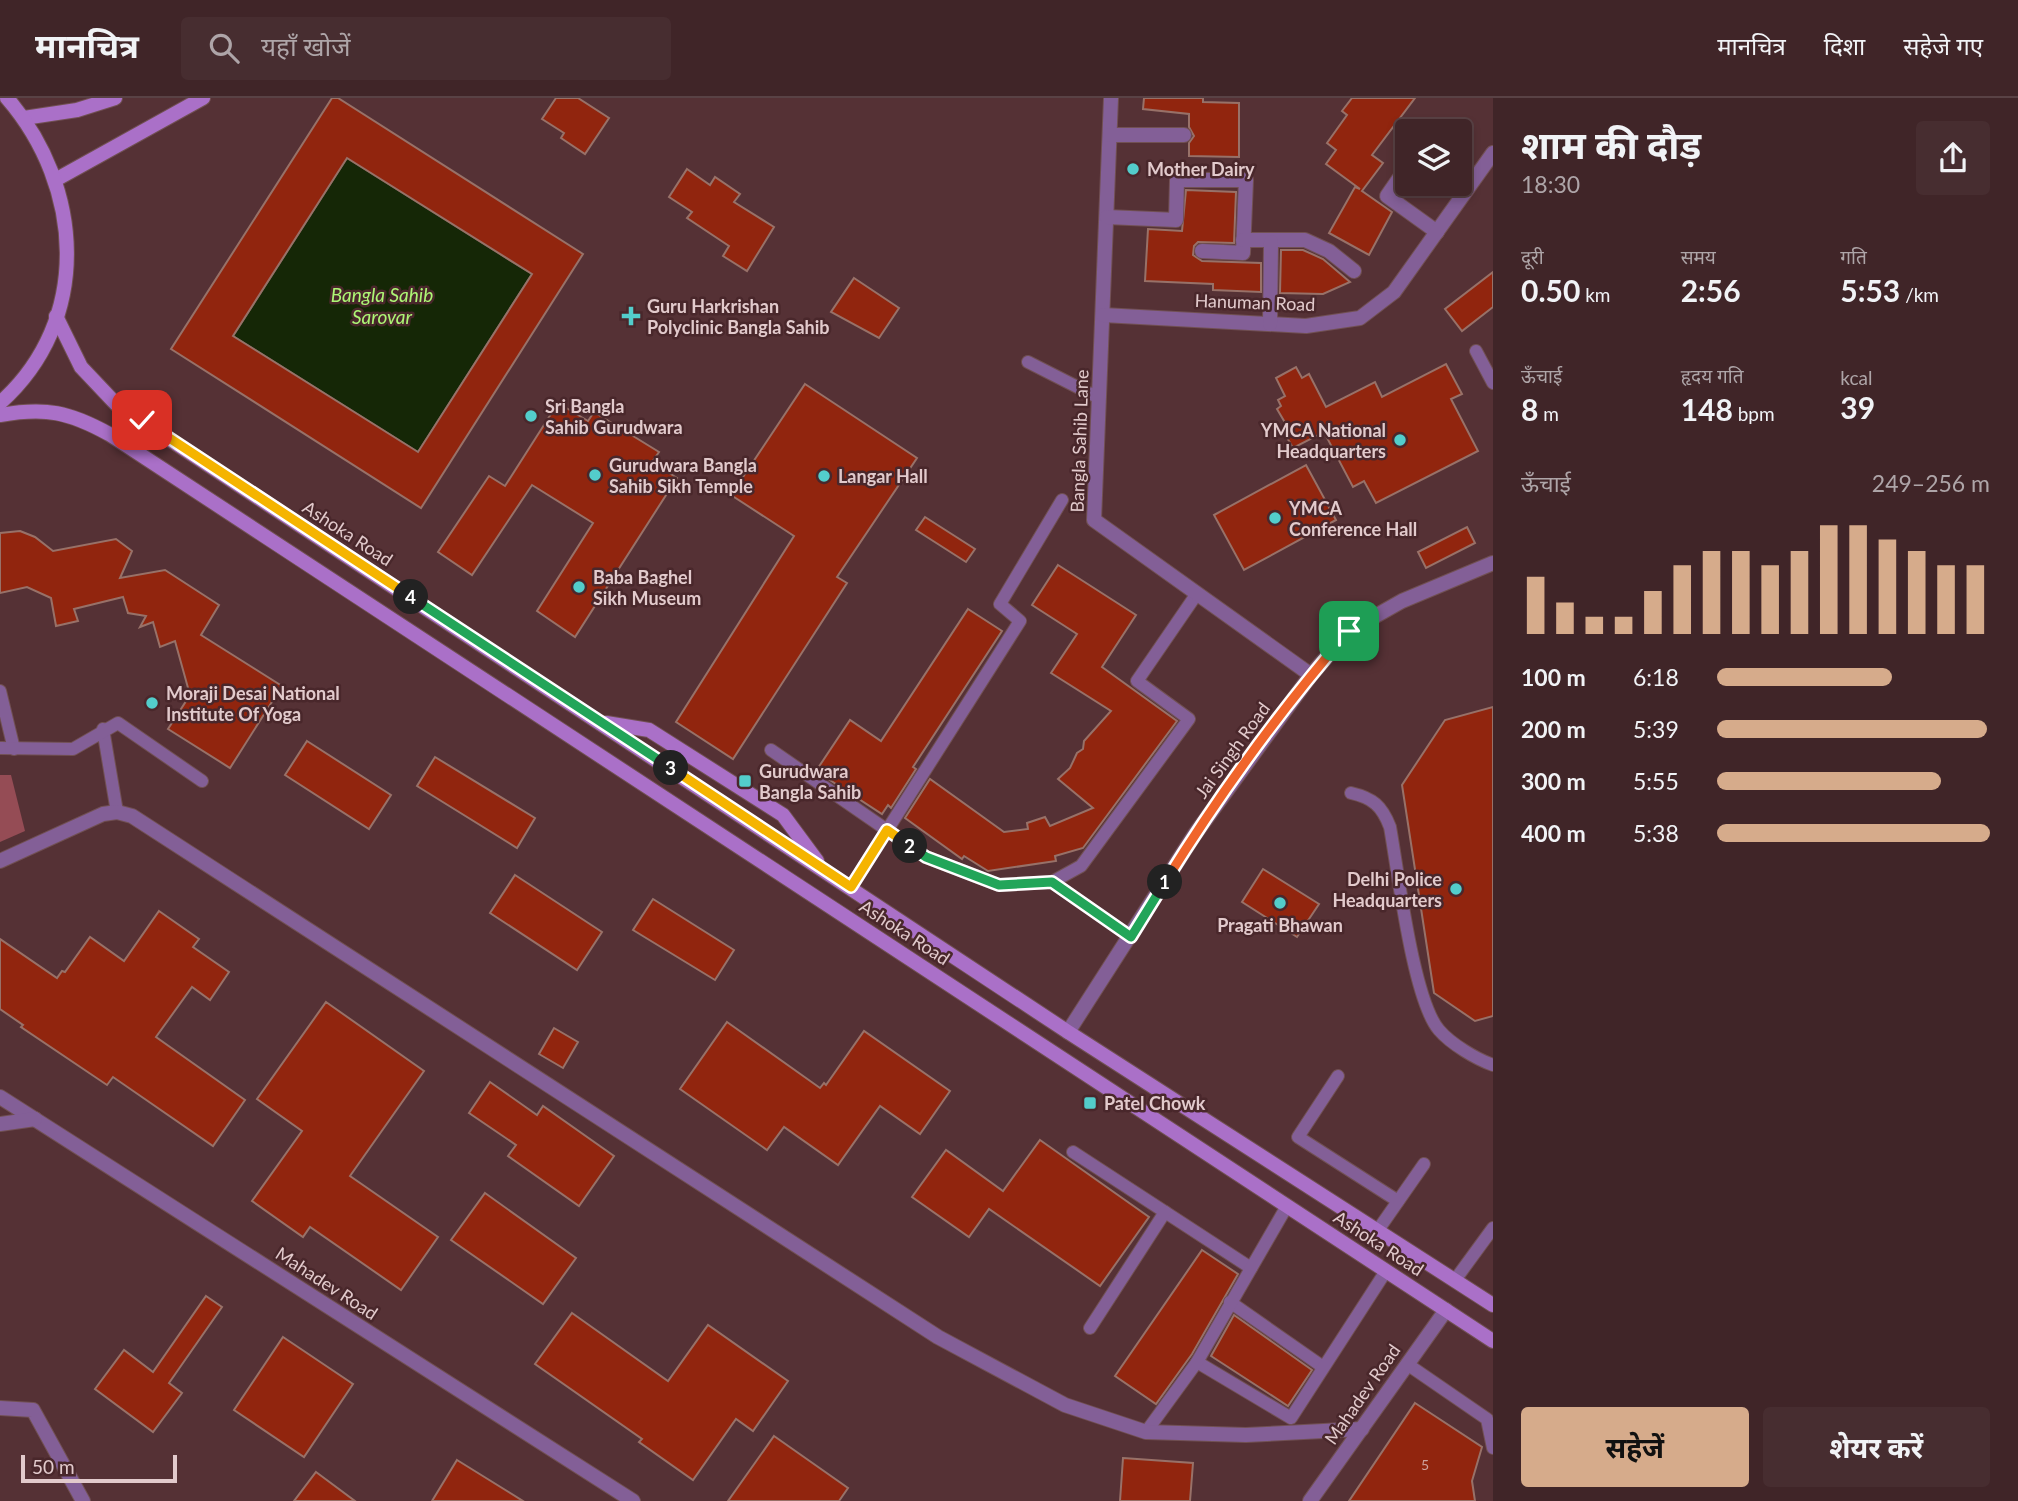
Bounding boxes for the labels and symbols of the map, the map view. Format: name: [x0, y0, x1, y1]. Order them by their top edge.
place label: Mother Dairy: [1147, 158, 1255, 180]
marker: Mother Dairy: [1125, 161, 1141, 177]
water label: Bangla Sahib Sarovar: [331, 283, 433, 328]
street label: Hanuman Road: [1194, 289, 1316, 315]
place label: Guru Harkrishan Polyclinic Bangla Sahib: [647, 295, 830, 338]
marker: Guru Harkrishan Polyclinic Bangla Sahib: [621, 306, 641, 326]
street label: Bangla Sahib Lane: [1066, 369, 1092, 513]
pin: [112, 390, 172, 450]
place label: Sri Bangla Sahib Gurudwara: [545, 395, 683, 438]
marker: Sri Bangla Sahib Gurudwara: [523, 408, 539, 424]
place label: YMCA National Headquarters: [1260, 419, 1386, 462]
marker: YMCA National Headquarters: [1392, 432, 1408, 448]
place label: Gurudwara Bangla Sahib Sikh Temple: [609, 454, 757, 497]
place label: Langar Hall: [838, 465, 928, 487]
marker: Gurudwara Bangla Sahib Sikh Temple: [587, 467, 603, 483]
marker: Langar Hall: [816, 468, 832, 484]
street label: Ashoka Road: [299, 496, 397, 570]
place label: YMCA Conference Hall: [1288, 497, 1417, 540]
marker: YMCA Conference Hall: [1267, 510, 1283, 526]
place label: Baba Baghel Sikh Museum: [593, 566, 701, 609]
marker: Baba Baghel Sikh Museum: [571, 579, 587, 595]
pin: 4: [394, 580, 428, 614]
pin: [1319, 601, 1379, 661]
place label: Moraji Desai National Institute Of Yoga: [166, 682, 340, 725]
marker: Moraji Desai National Institute Of Yoga: [144, 695, 160, 711]
street label: Jai Singh Road: [1190, 698, 1274, 802]
pin: 3: [654, 750, 688, 786]
place label: Gurudwara Bangla Sahib: [759, 760, 861, 803]
marker: Gurudwara Bangla Sahib: [737, 773, 753, 789]
pin: 2: [892, 828, 928, 864]
pin: 1: [1148, 864, 1182, 900]
place label: Delhi Police Headquarters: [1332, 868, 1442, 911]
marker: Delhi Police Headquarters: [1448, 881, 1464, 897]
street label: Ashoka Road: [856, 895, 954, 969]
marker: Pragati Bhawan: [1272, 895, 1288, 911]
place label: Pragati Bhawan: [1217, 914, 1343, 936]
place label: Patel Chowk: [1104, 1092, 1206, 1114]
marker: Patel Chowk: [1082, 1095, 1098, 1111]
street label: Ashoka Road: [1330, 1206, 1428, 1280]
street label: Mahadev Road: [272, 1242, 382, 1324]
street label: Mahadev Road: [1319, 1340, 1405, 1448]
scale bar: [21, 1452, 177, 1484]
house number: 5: [1421, 1456, 1429, 1473]

